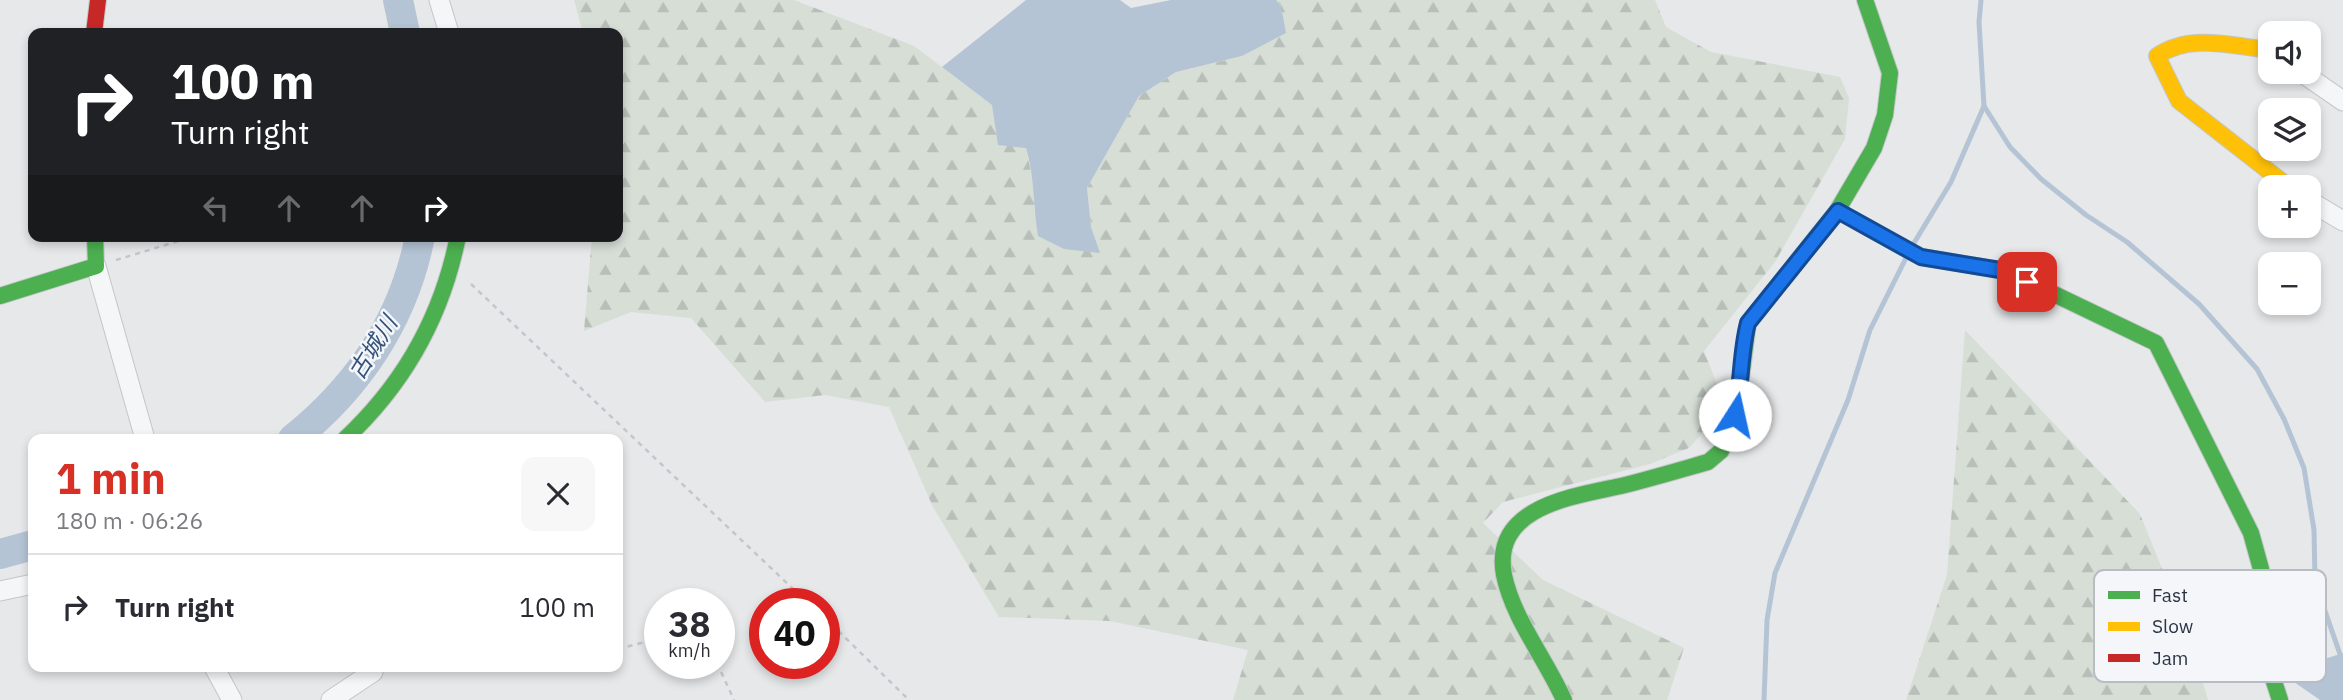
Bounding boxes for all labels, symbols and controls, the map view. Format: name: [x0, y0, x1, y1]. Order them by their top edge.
map controls: [2258, 21, 2321, 315]
button: sound: [2258, 21, 2321, 84]
text: 100 m: [171, 49, 315, 112]
icon: right: [56, 56, 147, 147]
button: layers: [2258, 98, 2321, 161]
text: Turn right: [171, 111, 309, 153]
button: +: [2258, 175, 2321, 238]
icon: left: [197, 189, 235, 227]
icon: ahead: [270, 189, 308, 227]
icon: ahead: [343, 189, 381, 227]
icon: right: [416, 189, 454, 227]
pin: [1997, 252, 2057, 312]
button: −: [2258, 252, 2321, 315]
icon: arrive: [2008, 263, 2046, 301]
water label: 古城川: [341, 307, 405, 384]
position arrow: [1698, 378, 1772, 452]
text: 1 min: [56, 451, 166, 506]
button: close: [521, 457, 595, 531]
text: 180 m · 06:26: [56, 505, 203, 535]
legend: [2094, 570, 2326, 682]
text: Fast: [2152, 583, 2188, 607]
icon: right: [56, 588, 94, 626]
speed limit sign: 40: [749, 588, 840, 679]
text: Turn right: [115, 590, 234, 624]
text: 100 m: [519, 590, 595, 624]
text: 38: [668, 601, 711, 647]
text: Slow: [2152, 614, 2193, 638]
text: km/h: [668, 639, 711, 662]
text: Jam: [2152, 646, 2188, 670]

